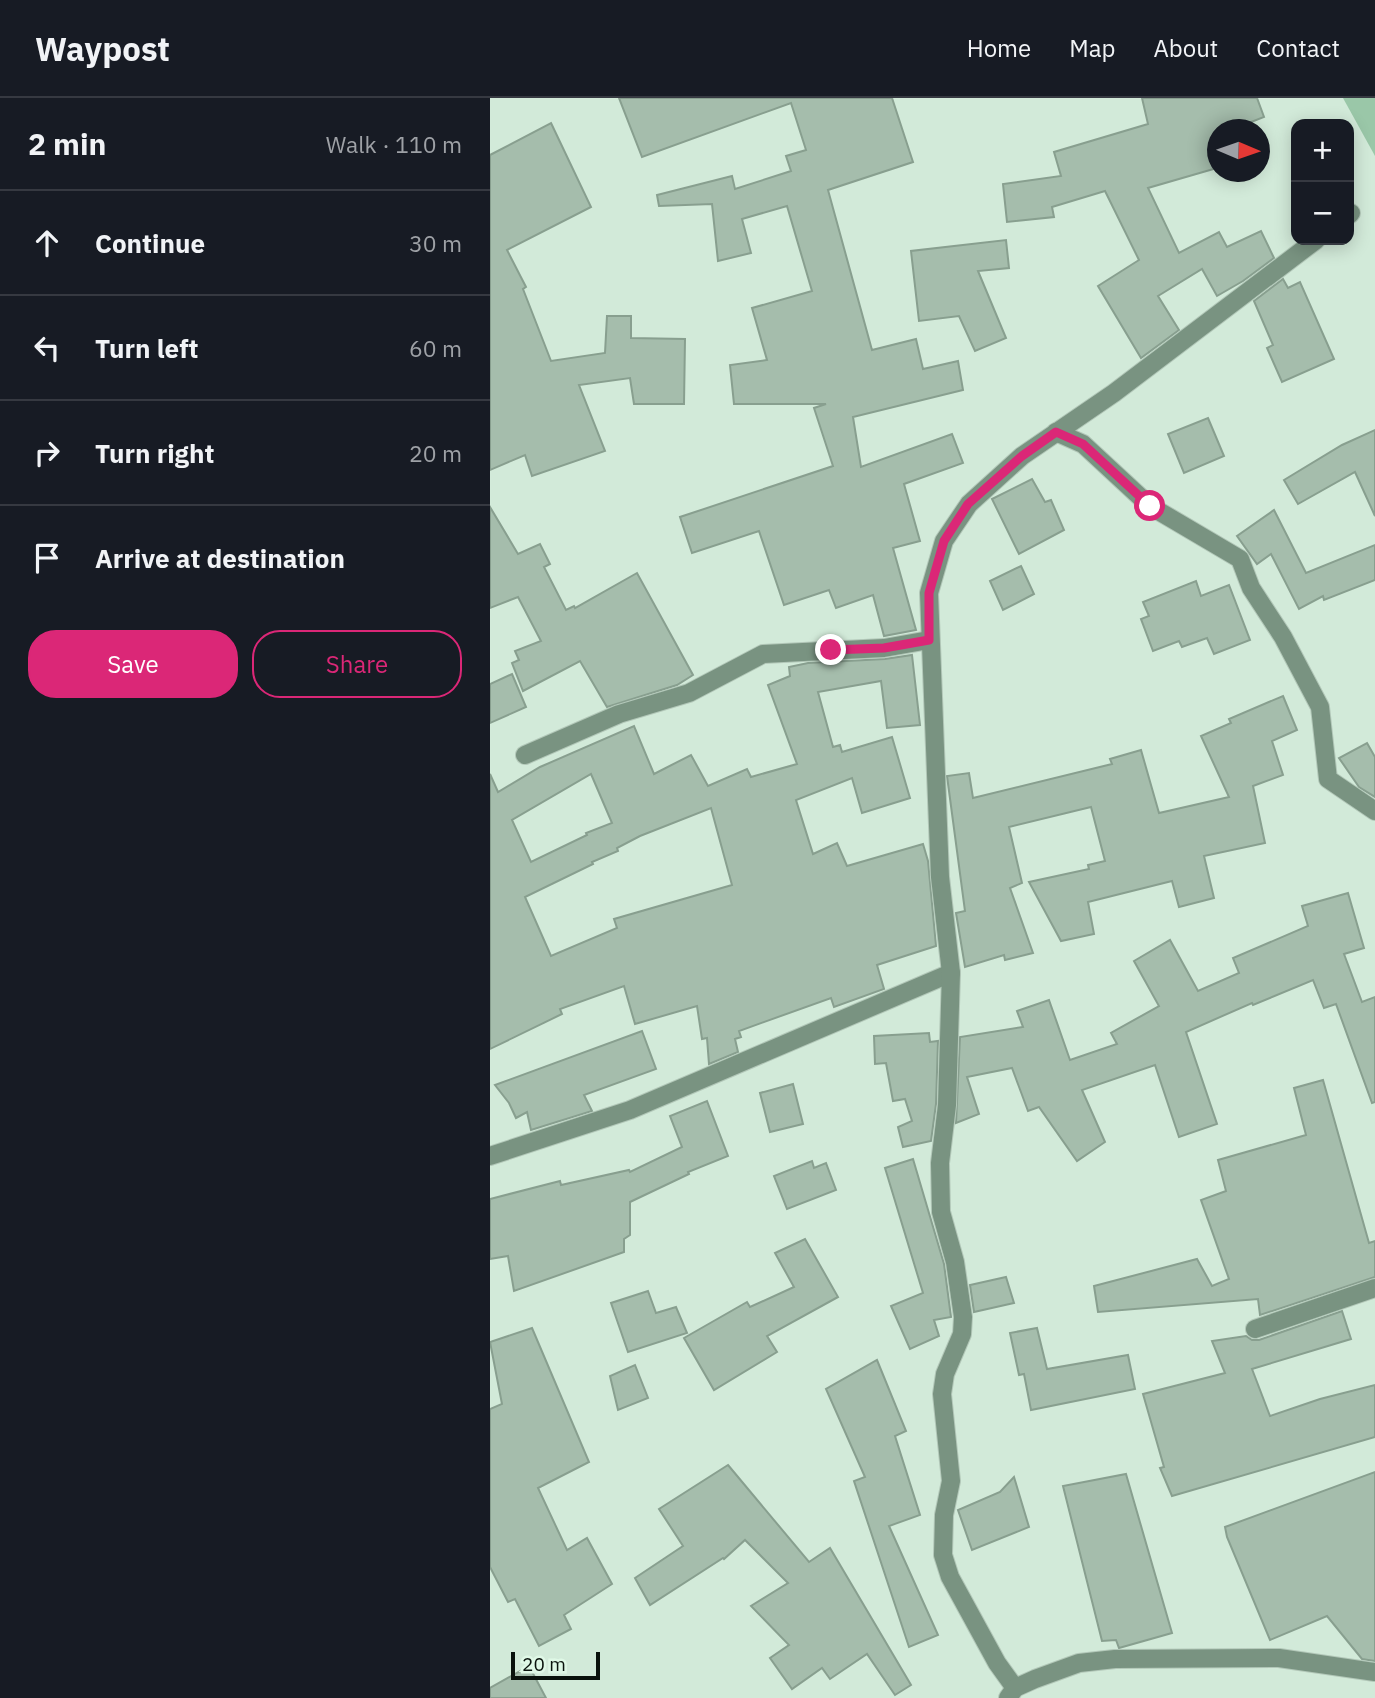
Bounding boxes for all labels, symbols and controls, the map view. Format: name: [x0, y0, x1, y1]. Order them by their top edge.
text: Waypost: [35, 27, 170, 70]
text: Home: [967, 32, 1031, 64]
text: Map: [1069, 32, 1115, 64]
text: About: [1153, 32, 1218, 64]
text: Contact: [1256, 32, 1340, 64]
north arrow: [1207, 119, 1270, 182]
map controls: [1291, 119, 1354, 245]
button: +: [1291, 119, 1354, 182]
text: 2 min: [28, 124, 106, 163]
text: Walk · 110 m: [326, 129, 462, 159]
button: −: [1291, 182, 1354, 245]
icon: ahead: [28, 224, 66, 262]
text: Continue: [95, 226, 205, 260]
text: 30 m: [409, 228, 462, 258]
icon: left: [28, 329, 66, 367]
text: Turn left: [95, 331, 198, 365]
text: 60 m: [409, 333, 462, 363]
icon: right: [28, 434, 66, 472]
text: Turn right: [95, 436, 214, 470]
text: 20 m: [409, 438, 462, 468]
route start: [1134, 490, 1165, 521]
icon: arrive: [28, 539, 66, 577]
text: Arrive at destination: [95, 541, 345, 575]
button: Save: [28, 630, 238, 698]
button: Share: [252, 630, 462, 698]
route end: [815, 634, 846, 665]
scale bar: [511, 1649, 600, 1681]
text: 20 m: [522, 1652, 566, 1676]

